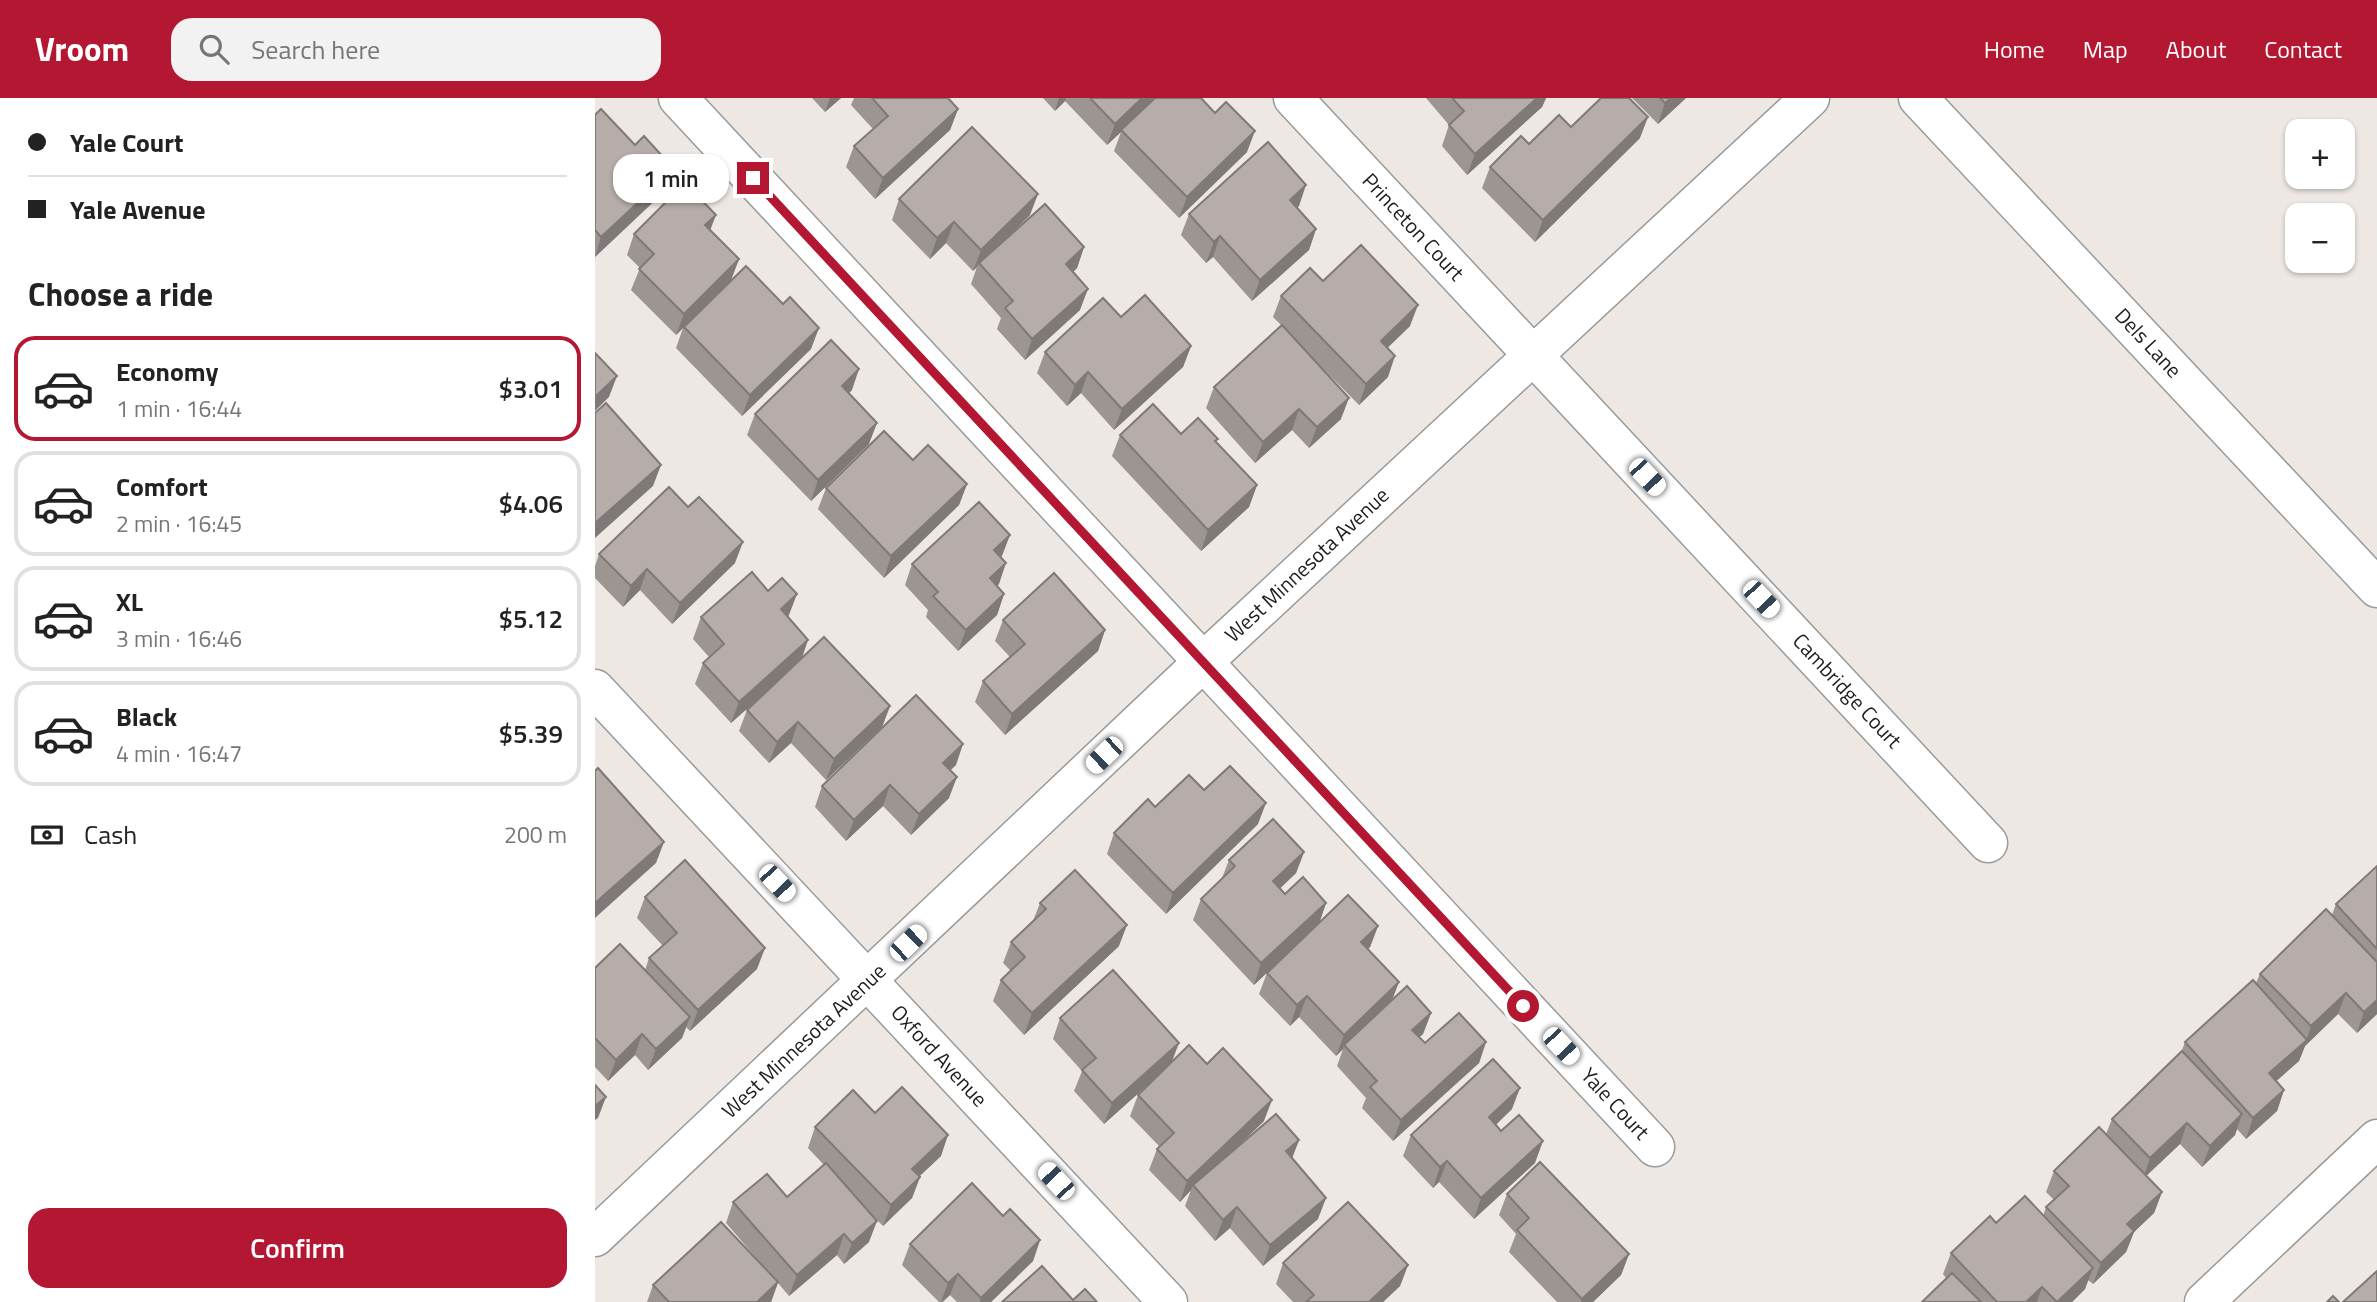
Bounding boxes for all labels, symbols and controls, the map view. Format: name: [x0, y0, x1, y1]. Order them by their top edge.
search box: [171, 18, 661, 81]
text: Vroom: [35, 24, 129, 74]
icon: search: [195, 30, 233, 68]
text: Search here: [251, 30, 380, 69]
text: Home: [1984, 31, 2045, 67]
text: Map: [2083, 31, 2128, 67]
text: About: [2166, 31, 2226, 67]
text: Contact: [2264, 31, 2342, 67]
map controls: [2285, 119, 2355, 273]
button: +: [2285, 119, 2355, 189]
text: Yale Court: [70, 123, 183, 162]
callout: 1 min: [613, 154, 729, 202]
text: 1 min: [643, 161, 699, 196]
route end: [737, 162, 769, 194]
street label: Princeton Court: [1355, 165, 1473, 288]
text: Yale Avenue: [70, 190, 205, 229]
button: −: [2285, 203, 2355, 273]
text: Choose a ride: [28, 270, 213, 318]
street label: Dels Lane: [2108, 300, 2190, 385]
text: Economy: [116, 352, 218, 391]
icon: car: [32, 357, 95, 420]
text: $3.01: [499, 369, 563, 408]
text: 1 min · 16:44: [116, 391, 242, 426]
car: [1625, 454, 1670, 500]
text: Comfort: [116, 467, 208, 506]
icon: car: [32, 472, 95, 535]
street label: West Minnesota Avenue: [1217, 479, 1396, 649]
text: $4.06: [499, 484, 563, 523]
text: 2 min · 16:45: [116, 506, 242, 541]
car: [1739, 576, 1784, 622]
text: XL: [116, 582, 143, 621]
icon: car: [32, 587, 95, 650]
text: $5.12: [499, 599, 563, 638]
text: 3 min · 16:46: [116, 621, 242, 656]
street label: Cambridge Court: [1786, 625, 1910, 756]
text: Black: [116, 697, 177, 736]
icon: car: [32, 702, 95, 765]
text: $5.39: [499, 714, 563, 753]
car: [1082, 733, 1127, 777]
text: 4 min · 16:47: [116, 736, 242, 771]
text: Cash: [84, 815, 137, 854]
icon: cash: [28, 816, 66, 854]
text: 200 m: [504, 817, 567, 852]
car: [755, 860, 800, 906]
car: [886, 921, 931, 965]
street label: West Minnesota Avenue: [714, 955, 893, 1125]
route start: [1507, 990, 1539, 1022]
street label: Oxford Avenue: [884, 997, 996, 1114]
car: [1539, 1023, 1584, 1069]
street label: Yale Court: [1574, 1060, 1658, 1147]
car: [1034, 1158, 1079, 1204]
button: Confirm: [28, 1208, 567, 1288]

